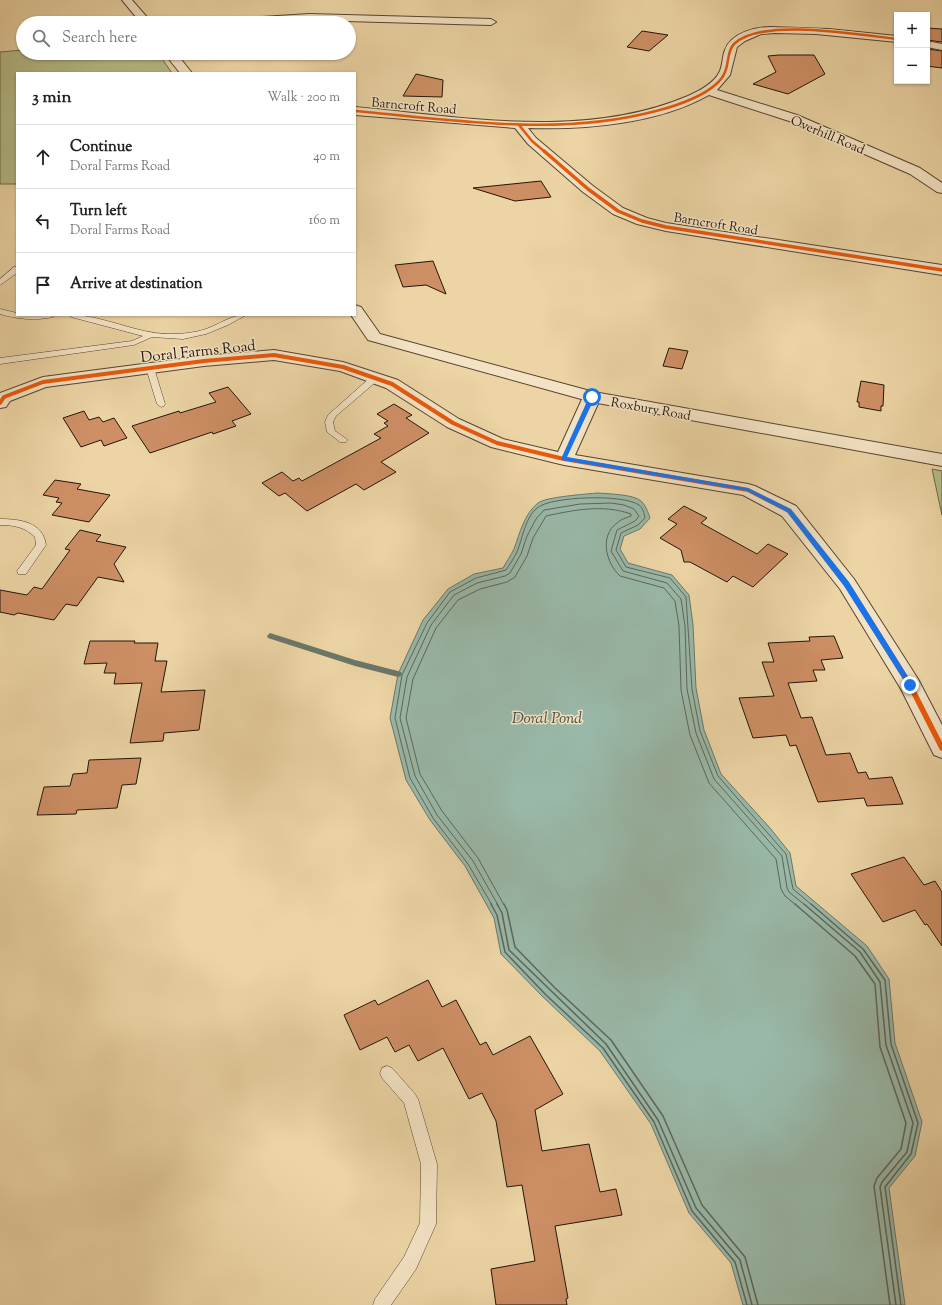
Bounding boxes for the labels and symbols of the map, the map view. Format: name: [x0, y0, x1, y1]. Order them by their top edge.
street label: Barncroft Road: [371, 94, 458, 120]
street label: Overhill Road: [787, 112, 868, 160]
street label: Barncroft Road: [672, 209, 760, 241]
street label: Doral Farms Road: [140, 336, 257, 369]
route start: [583, 388, 601, 406]
street label: Roxbury Road: [609, 394, 693, 426]
route end: [901, 676, 919, 694]
water label: Doral Pond: [512, 708, 582, 731]

